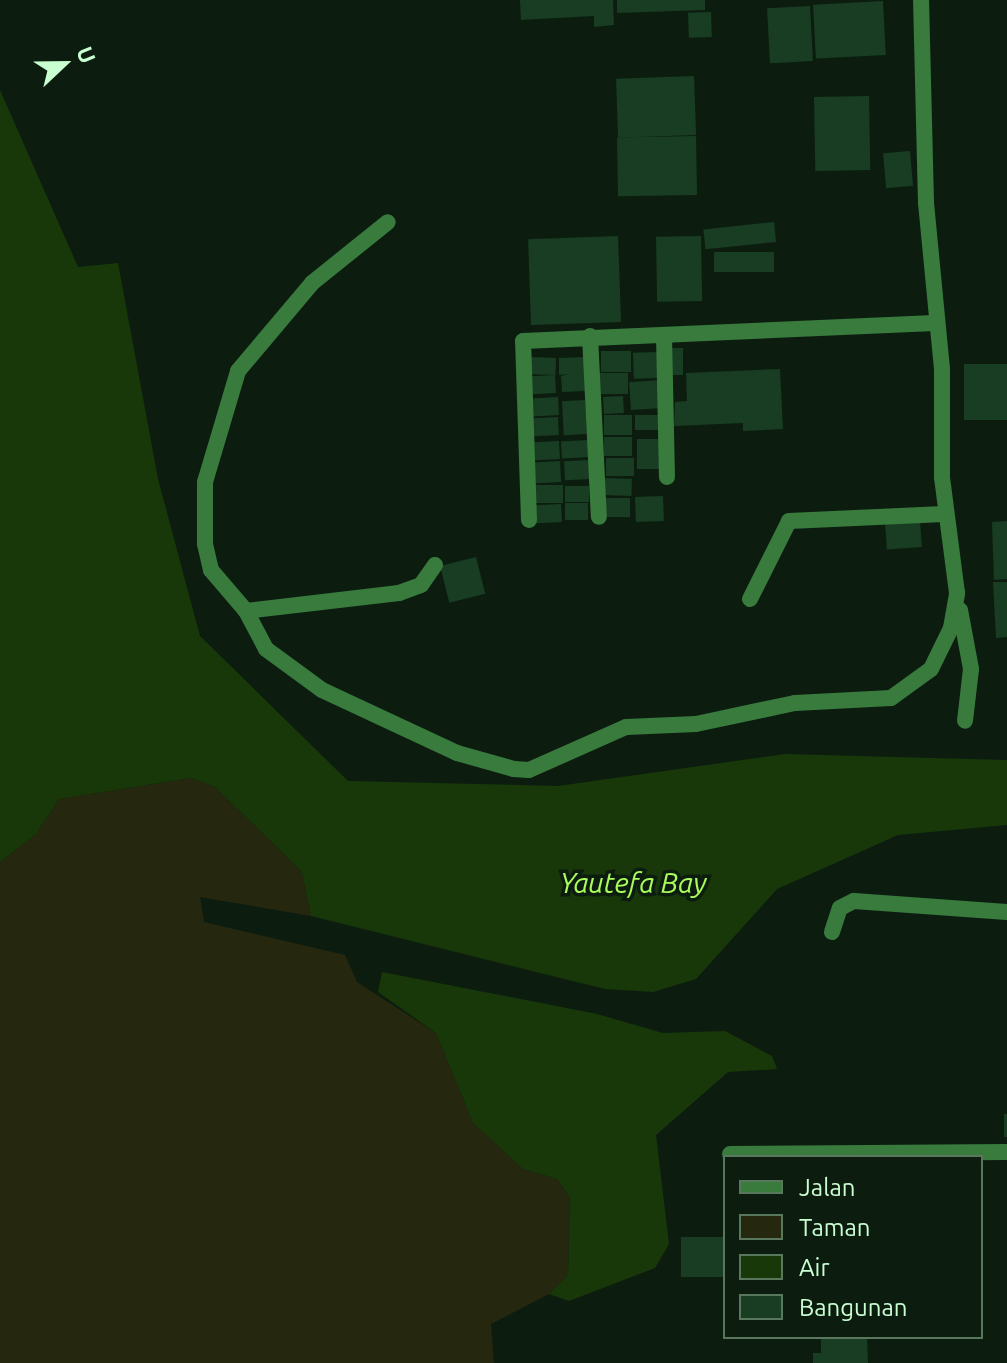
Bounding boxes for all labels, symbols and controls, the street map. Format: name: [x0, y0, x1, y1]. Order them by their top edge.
north arrow: [24, 24, 104, 104]
text: U: [72, 43, 101, 67]
water label: Yautefa Bay: [560, 866, 706, 900]
legend: [723, 1155, 983, 1339]
text: Jalan: [799, 1174, 856, 1201]
text: Taman: [799, 1214, 871, 1241]
text: Air: [799, 1254, 830, 1281]
text: Bangunan: [799, 1294, 908, 1321]

